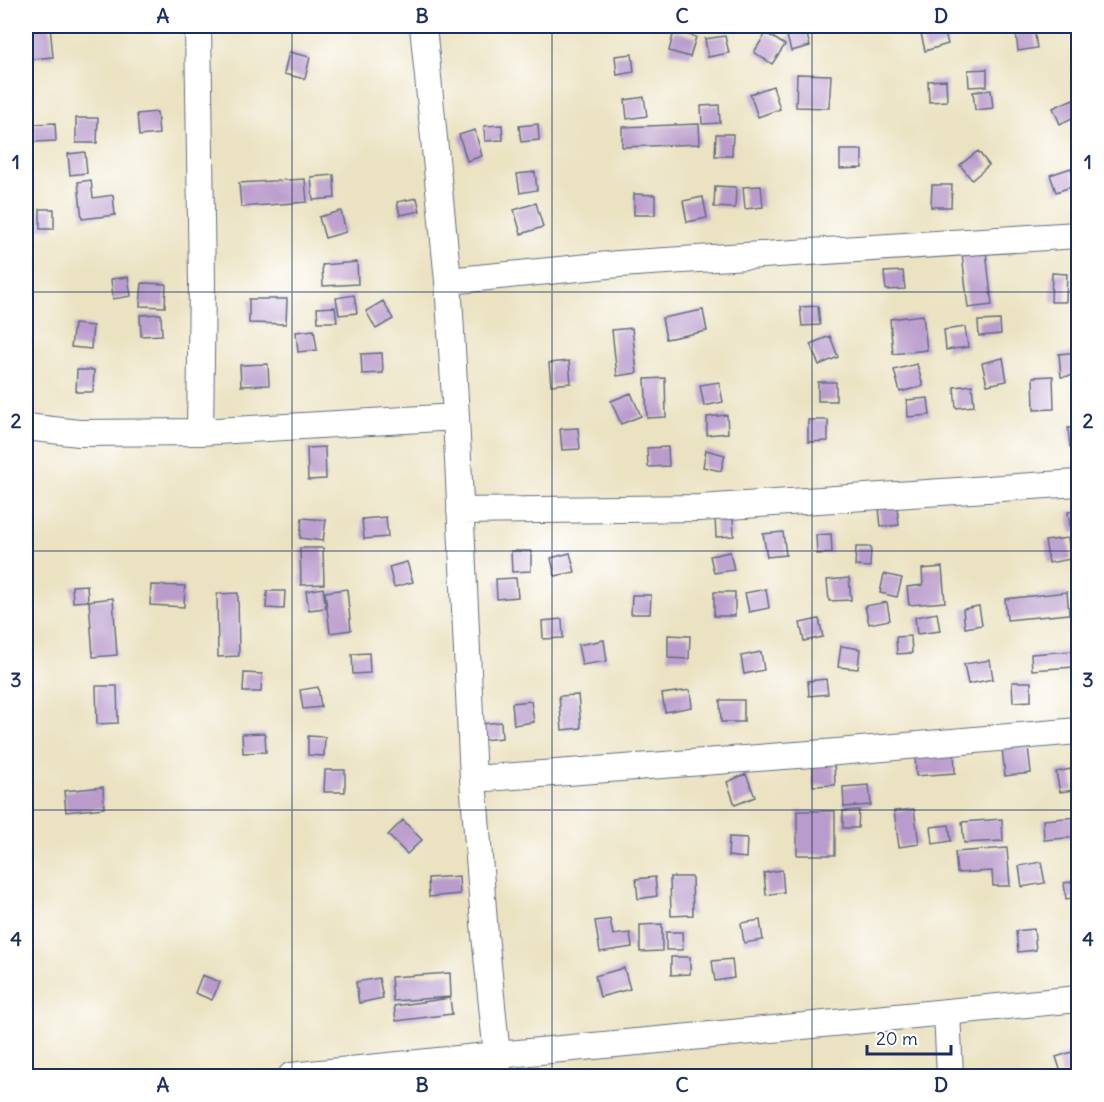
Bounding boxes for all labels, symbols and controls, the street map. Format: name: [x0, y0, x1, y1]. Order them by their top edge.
text: A: [157, 3, 170, 28]
text: B: [415, 3, 429, 28]
text: C: [675, 3, 689, 28]
text: D: [934, 3, 948, 28]
text: 1: [12, 149, 20, 174]
text: 1: [1084, 149, 1092, 174]
text: 2: [11, 408, 22, 433]
text: 2: [1083, 408, 1094, 433]
text: 3: [10, 667, 22, 692]
text: 3: [1082, 667, 1094, 692]
text: 4: [10, 926, 22, 951]
text: 4: [1082, 926, 1094, 951]
scale bar: [867, 1018, 951, 1056]
text: 20 m: [876, 1027, 918, 1050]
text: A: [157, 1072, 170, 1097]
text: B: [415, 1072, 429, 1097]
text: C: [675, 1072, 689, 1097]
text: D: [934, 1072, 948, 1097]

